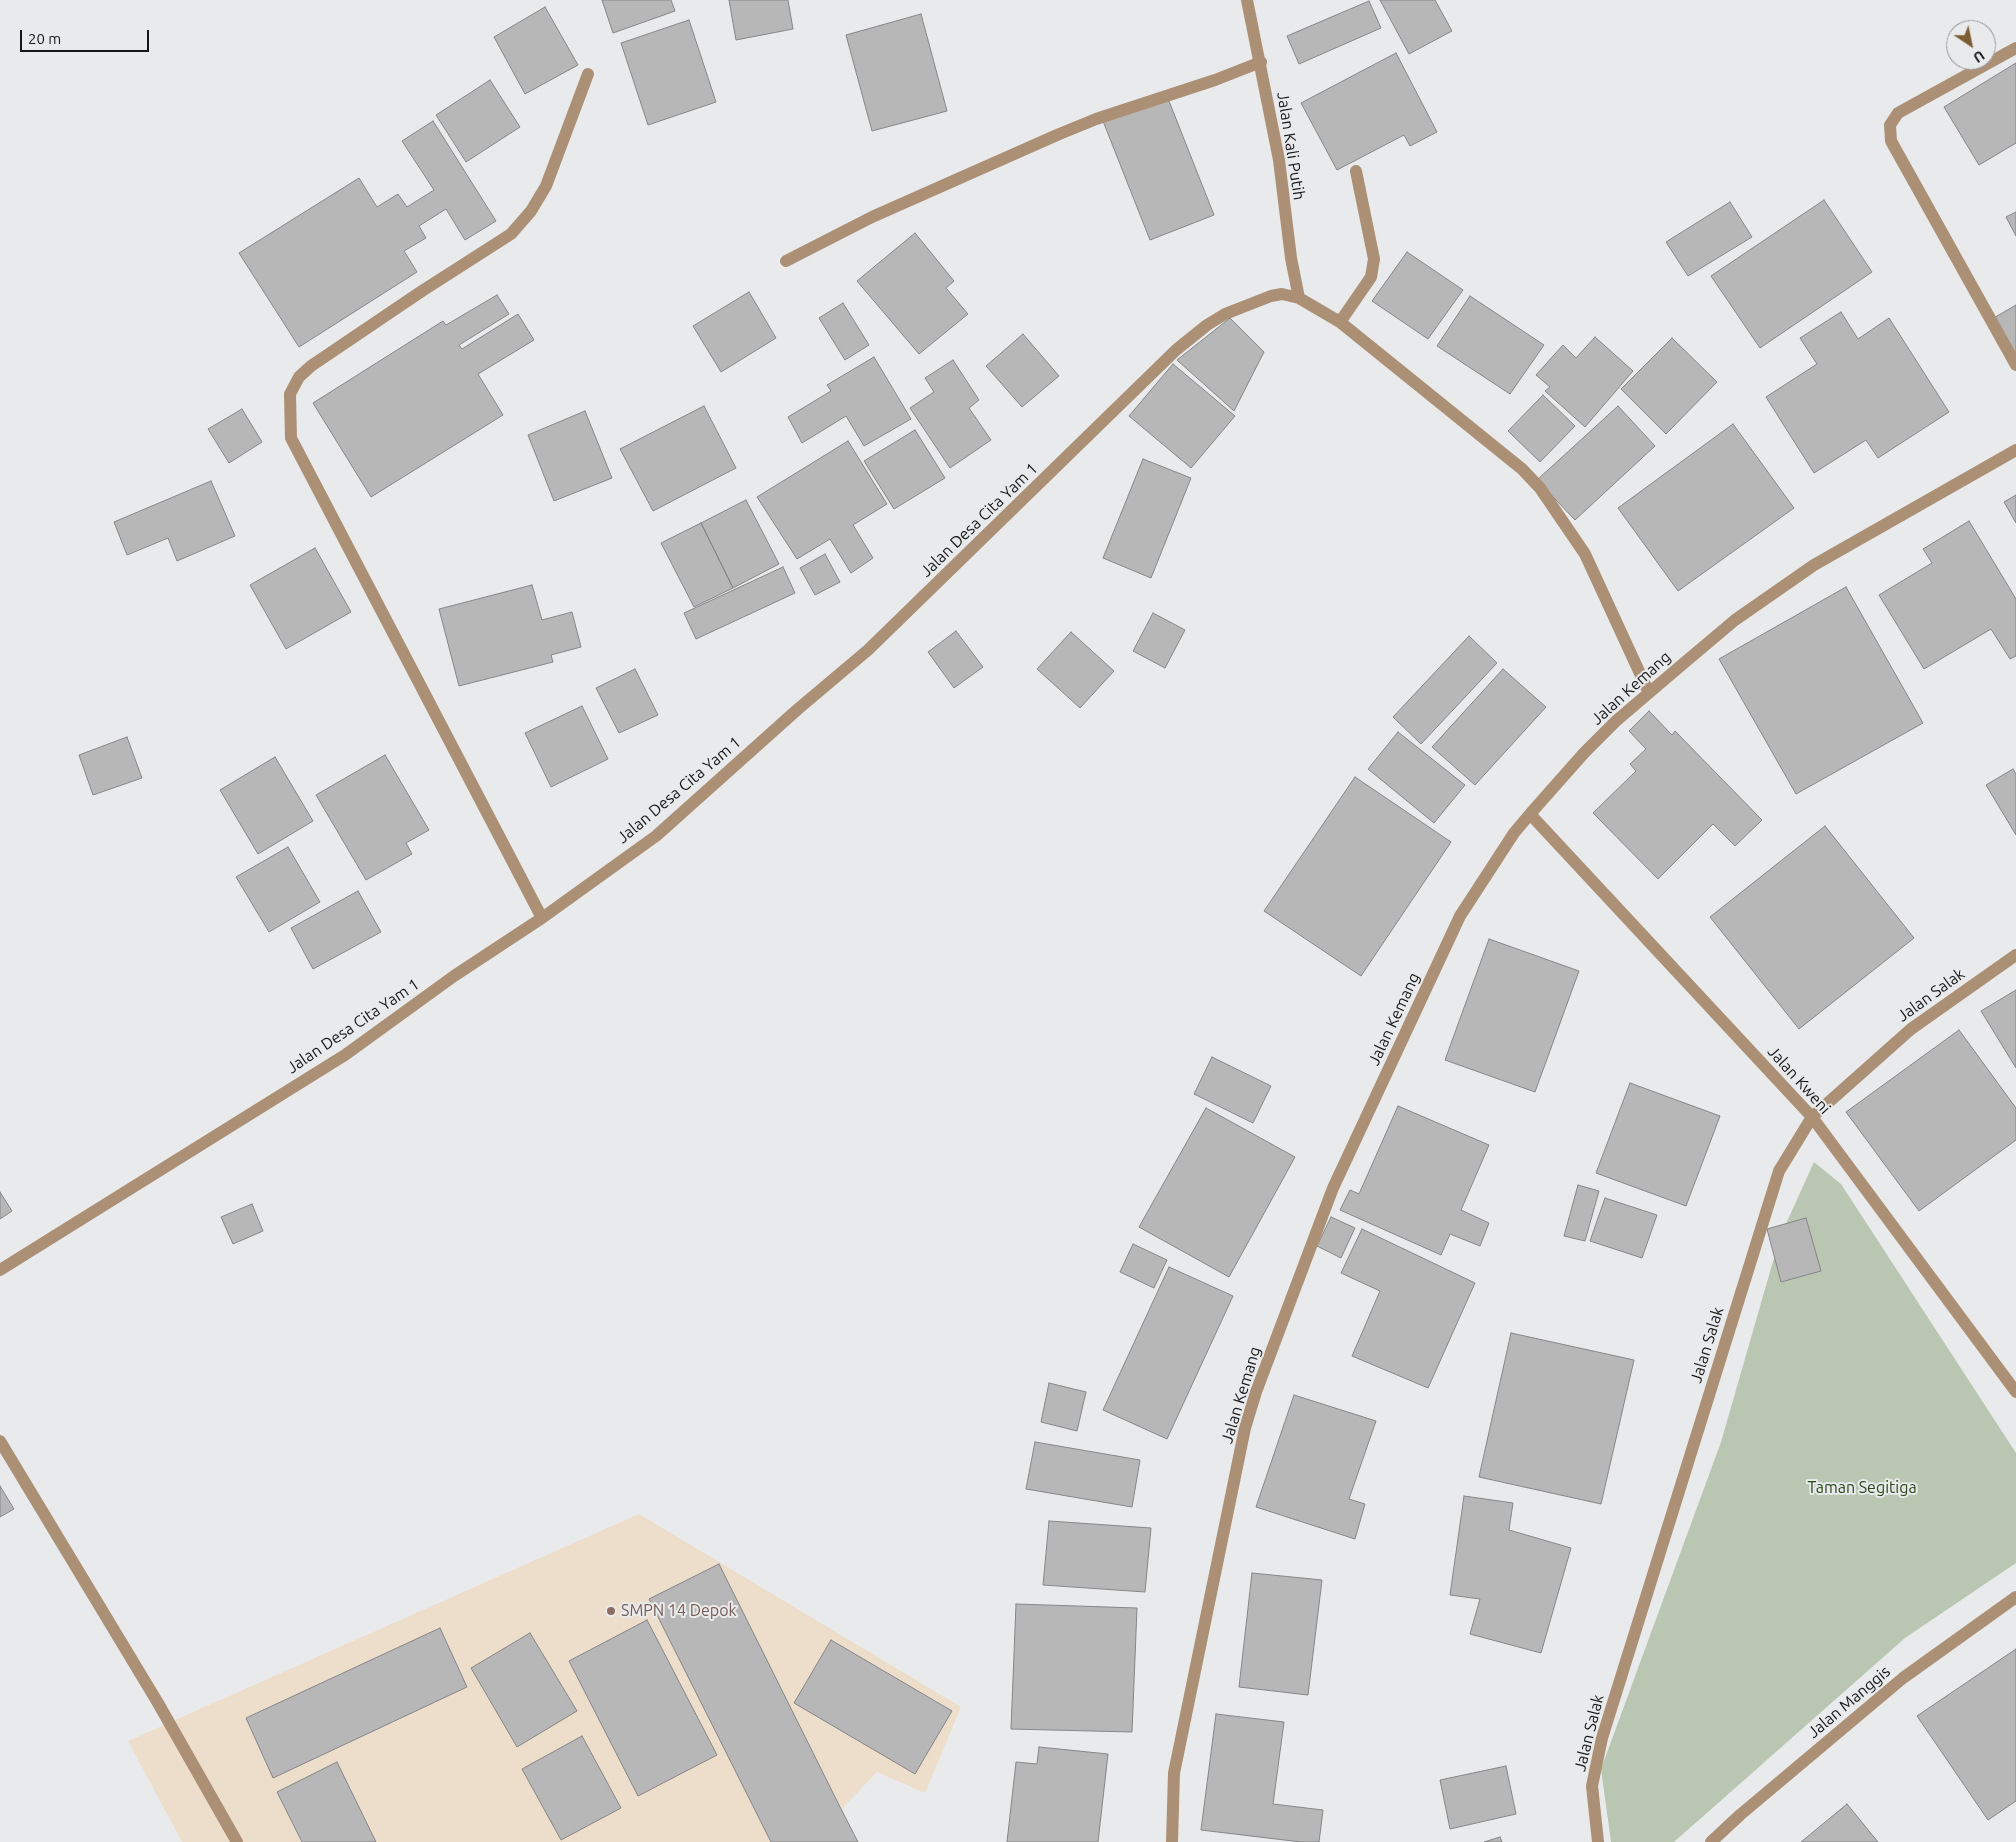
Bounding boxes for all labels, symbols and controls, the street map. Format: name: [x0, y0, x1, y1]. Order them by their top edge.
scale bar: [22, 20, 151, 52]
north arrow: [1946, 20, 1996, 70]
text: 20 m: [28, 30, 61, 47]
text: U: [1970, 47, 1987, 66]
street label: Jalan Kali Putih: [1273, 91, 1309, 201]
street label: Jalan Desa Cita Yam 1: [916, 459, 1042, 581]
street label: Jalan Kemang: [1587, 647, 1675, 729]
street label: Jalan Desa Cita Yam 1: [613, 733, 745, 847]
street label: Jalan Salak: [1894, 964, 1968, 1026]
street label: Jalan Kemang: [1364, 970, 1424, 1068]
street label: Jalan Desa Cita Yam 1: [283, 975, 423, 1077]
street label: Jalan Kweni: [1764, 1042, 1834, 1118]
street label: Jalan Salak: [1686, 1305, 1728, 1385]
street label: Jalan Kemang: [1217, 1344, 1265, 1446]
park label: Taman Segitiga: [1807, 1478, 1917, 1498]
place label: SMPN 14 Depok: [621, 1601, 737, 1621]
marker: SMPN 14 Depok: [605, 1605, 617, 1617]
street label: Jalan Manggis: [1804, 1662, 1894, 1742]
street label: Jalan Salak: [1570, 1693, 1608, 1773]

